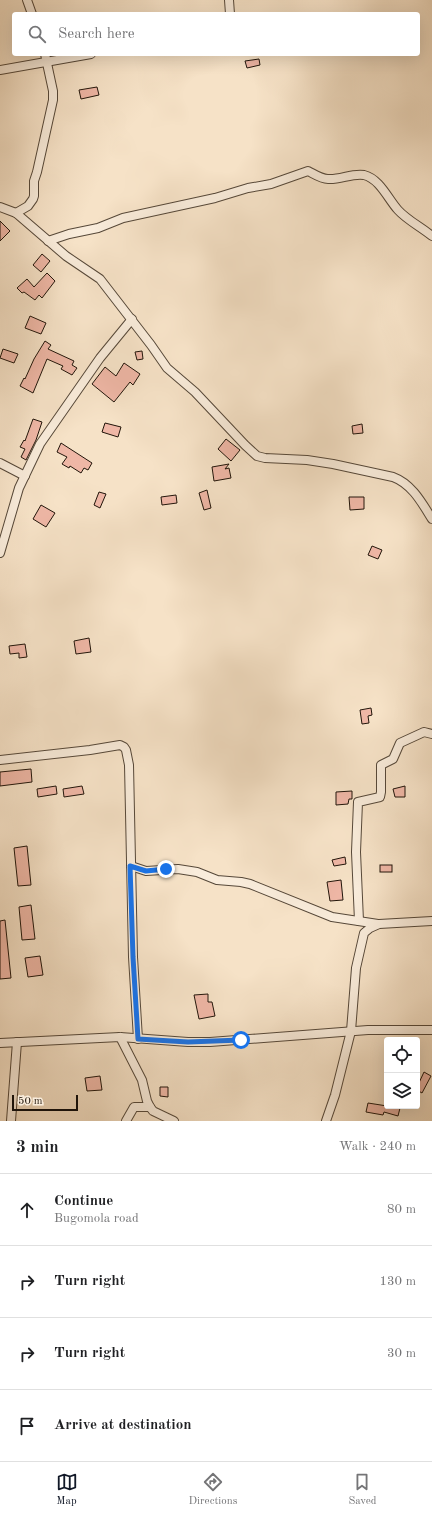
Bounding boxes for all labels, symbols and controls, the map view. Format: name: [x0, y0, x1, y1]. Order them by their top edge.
search box: [12, 12, 420, 56]
icon: search: [26, 23, 48, 45]
text: Search here: [58, 27, 135, 42]
route end: [157, 860, 175, 878]
route start: [232, 1031, 250, 1049]
map controls: [384, 1037, 420, 1109]
button: locate: [384, 1037, 420, 1073]
button: layers: [384, 1073, 420, 1109]
scale bar: [12, 1093, 78, 1112]
text: 50 m: [18, 1096, 43, 1107]
text: 3 min: [16, 1139, 59, 1156]
text: Walk · 240 m: [339, 1140, 416, 1153]
text: Continue: [54, 1194, 113, 1209]
icon: ahead: [16, 1199, 38, 1221]
text: 80 m: [387, 1203, 416, 1216]
text: Bugomola road: [54, 1212, 139, 1225]
icon: right: [16, 1271, 38, 1293]
text: Turn right: [54, 1274, 125, 1289]
text: 130 m: [379, 1275, 416, 1288]
icon: right: [16, 1343, 38, 1365]
text: Turn right: [54, 1346, 125, 1361]
text: 30 m: [387, 1347, 416, 1360]
icon: arrive: [16, 1415, 38, 1437]
text: Arrive at destination: [54, 1418, 192, 1433]
tab: Map: [56, 1471, 78, 1509]
tab: Directions: [189, 1471, 237, 1509]
tab: Saved: [348, 1471, 376, 1509]

